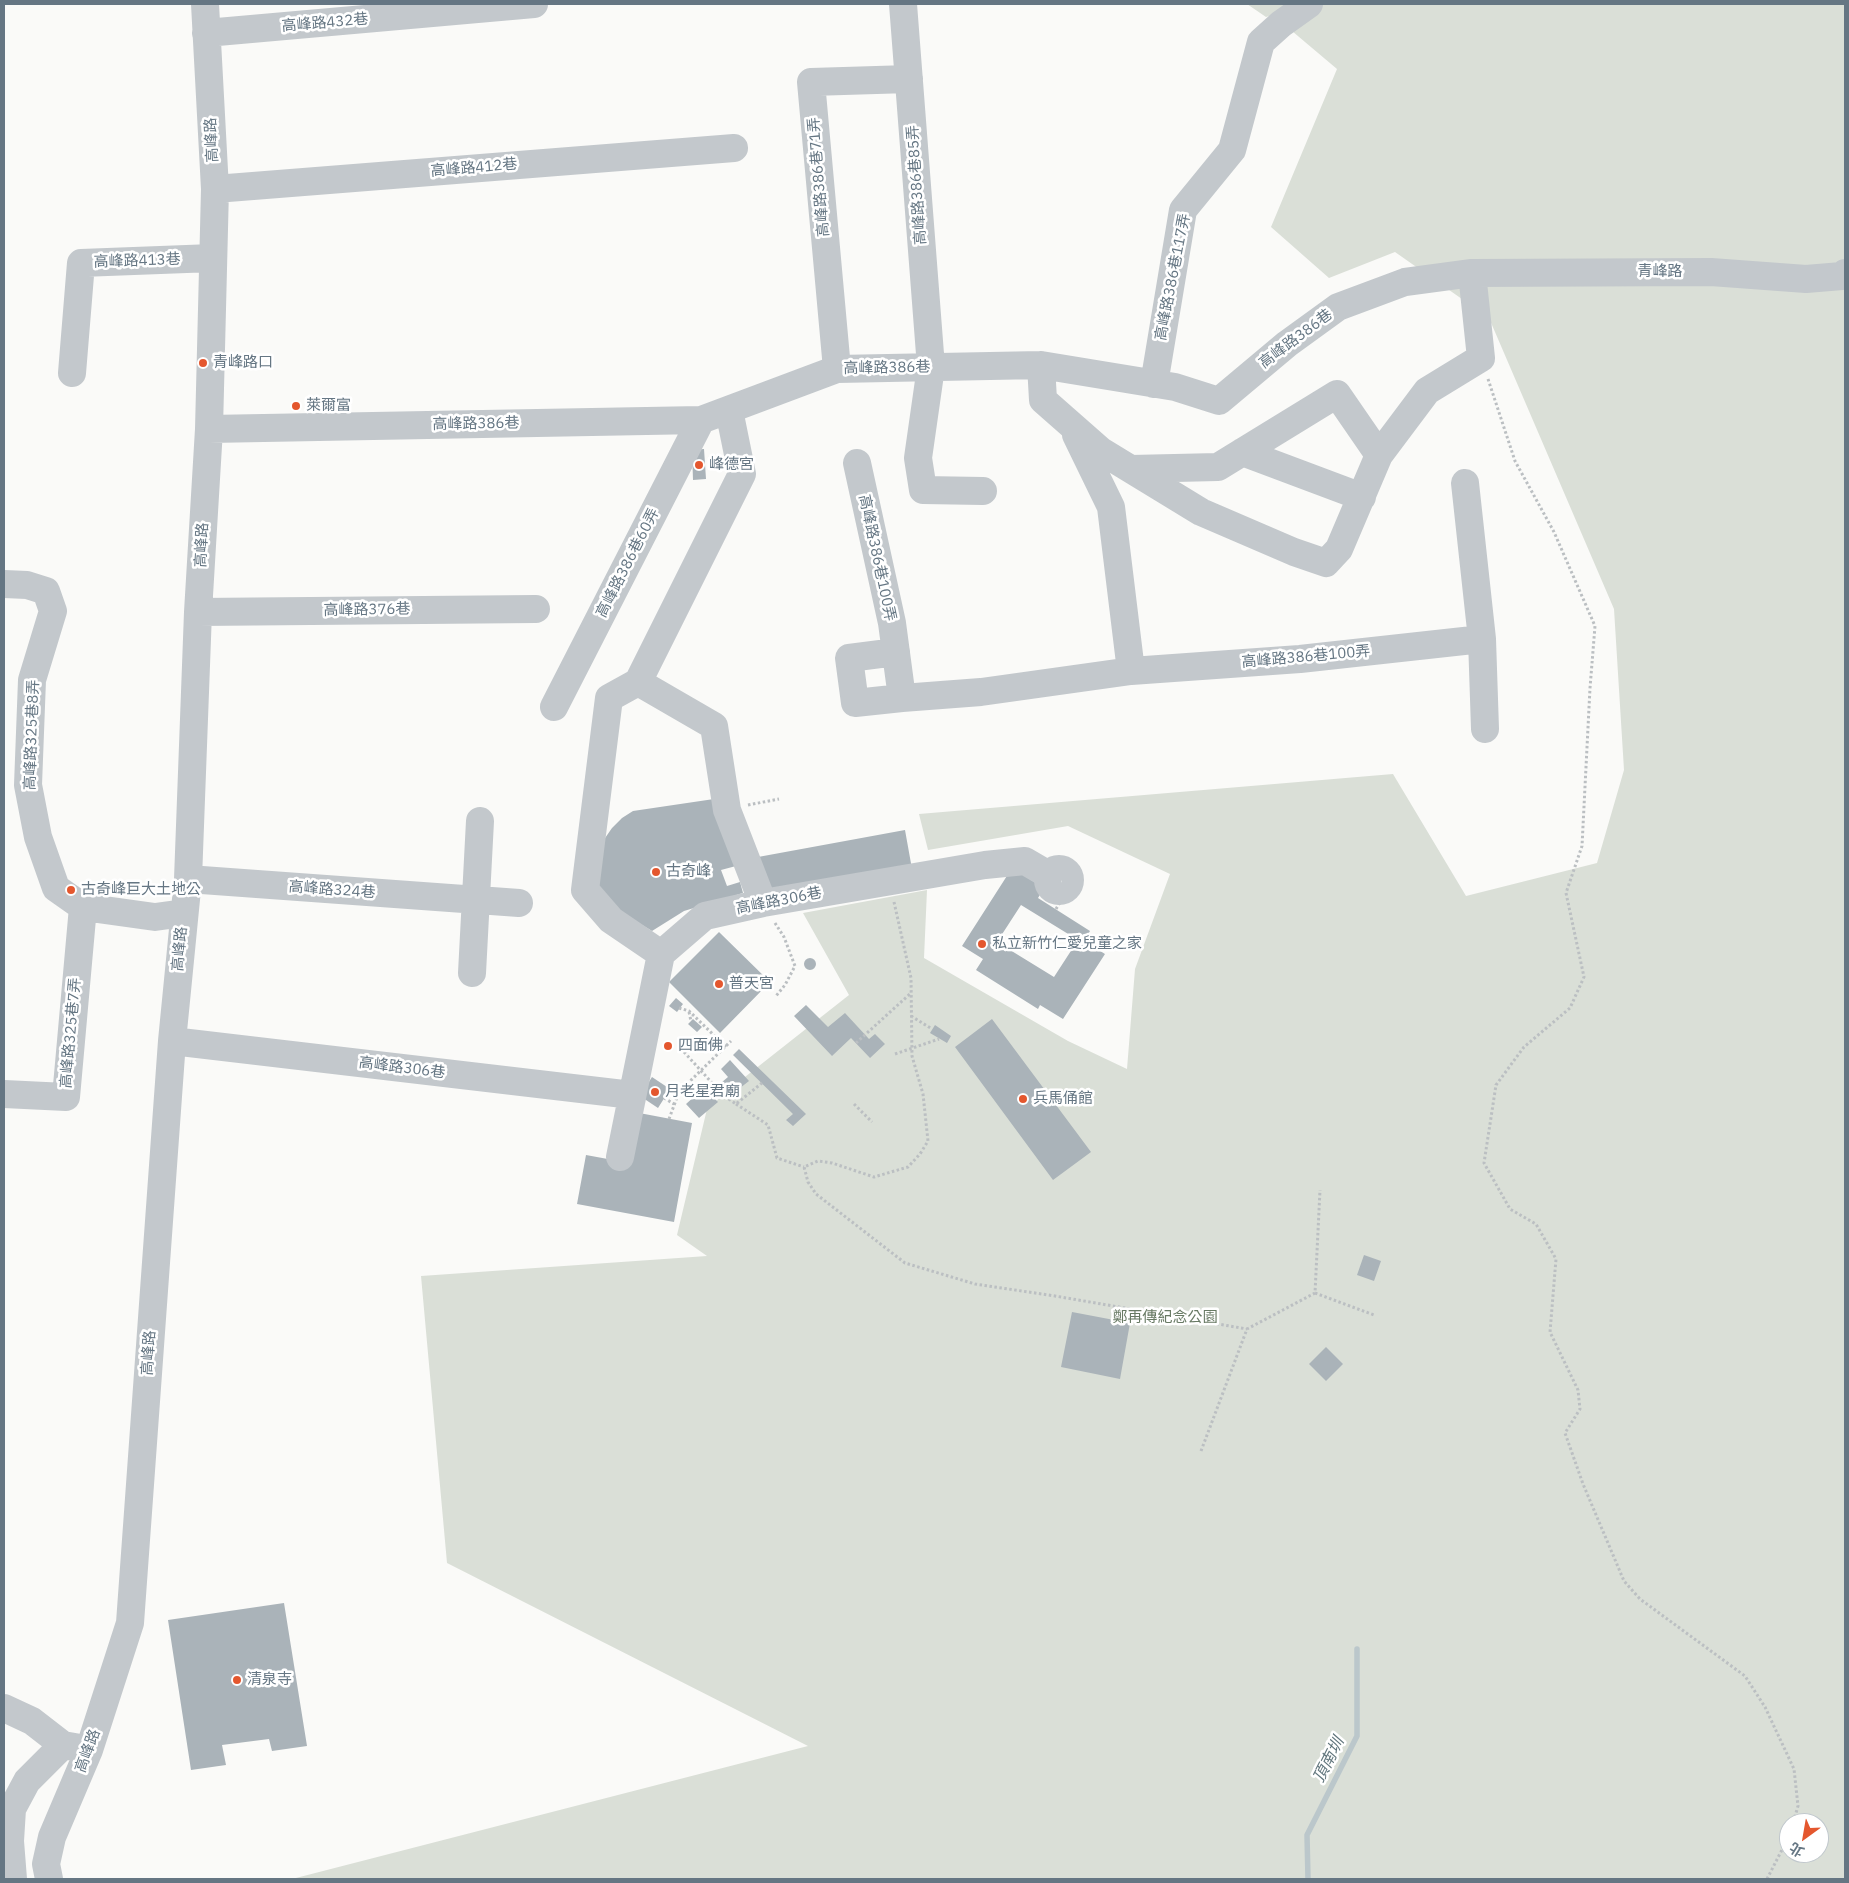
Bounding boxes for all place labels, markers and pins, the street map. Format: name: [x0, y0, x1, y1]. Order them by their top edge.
place label: 青峰路口: [213, 354, 273, 372]
marker: 青峰路口: [197, 357, 209, 369]
place label: 萊爾富: [306, 397, 351, 415]
marker: 萊爾富: [290, 400, 302, 412]
place label: 峰德宮: [709, 456, 754, 474]
marker: 峰德宮: [693, 459, 705, 471]
place label: 古奇峰: [666, 863, 711, 881]
marker: 古奇峰: [650, 866, 662, 878]
place label: 古奇峰巨大土地公: [81, 881, 201, 899]
marker: 古奇峰巨大土地公: [65, 884, 77, 896]
place label: 私立新竹仁愛兒童之家: [992, 935, 1142, 953]
marker: 私立新竹仁愛兒童之家: [976, 938, 988, 950]
place label: 普天宮: [729, 975, 774, 993]
marker: 普天宮: [713, 978, 725, 990]
place label: 四面佛: [678, 1037, 723, 1055]
marker: 四面佛: [662, 1040, 674, 1052]
place label: 月老星君廟: [665, 1083, 740, 1101]
marker: 月老星君廟: [649, 1086, 661, 1098]
place label: 兵馬俑館: [1033, 1090, 1093, 1108]
marker: 兵馬俑館: [1017, 1093, 1029, 1105]
place label: 清泉寺: [247, 1671, 292, 1689]
marker: 清泉寺: [231, 1674, 243, 1686]

